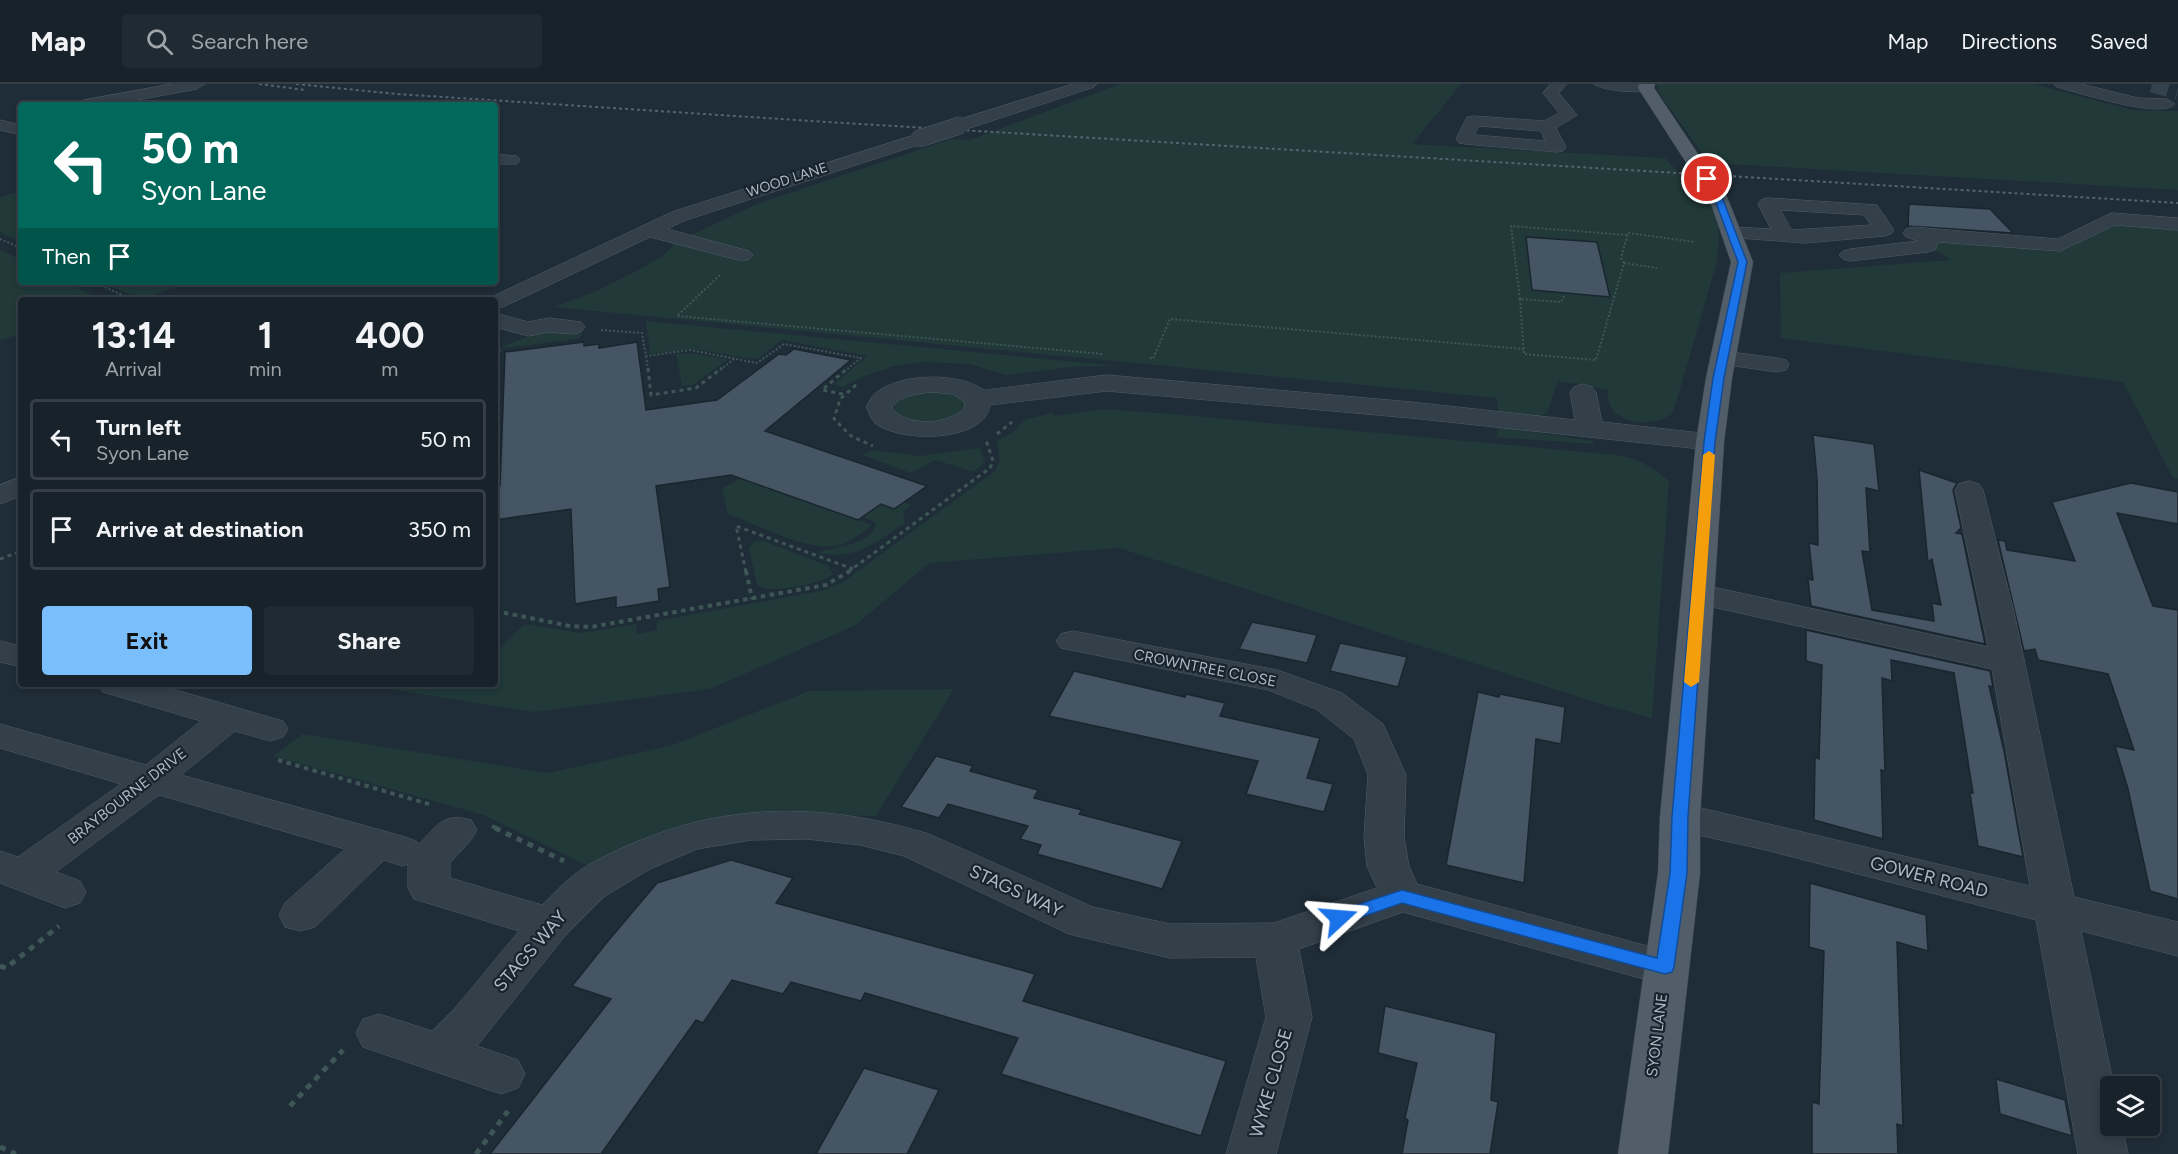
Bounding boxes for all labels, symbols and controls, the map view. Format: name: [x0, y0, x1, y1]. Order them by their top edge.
search box: [122, 14, 542, 68]
text: Map: [30, 24, 86, 58]
icon: search: [143, 25, 176, 58]
text: Search here: [191, 28, 308, 55]
text: Map: [1887, 29, 1928, 54]
text: Directions: [1961, 29, 2057, 54]
text: Saved: [2090, 29, 2148, 54]
text: 50 m: [141, 123, 239, 174]
icon: left: [42, 126, 120, 204]
pin: [1681, 153, 1732, 204]
street label: WOOD LANE: [744, 159, 830, 201]
icon: arrive: [1690, 162, 1723, 195]
text: Syon Lane: [141, 174, 266, 207]
icon: arrive: [103, 240, 136, 273]
text: Then: [42, 243, 91, 270]
text: 13:14: [91, 314, 175, 357]
text: 1: [258, 314, 273, 357]
text: 400: [355, 314, 425, 357]
text: Arrival: [105, 357, 162, 381]
text: min: [249, 357, 282, 381]
text: m: [381, 357, 398, 381]
text: Turn left: [96, 414, 182, 441]
icon: left: [45, 423, 78, 456]
text: 50 m: [420, 426, 471, 453]
text: Syon Lane: [96, 441, 189, 465]
icon: arrive: [45, 513, 78, 546]
text: Arrive at destination: [96, 516, 304, 543]
text: 350 m: [408, 516, 471, 543]
button: Exit: [42, 606, 252, 675]
button: Share: [264, 606, 474, 675]
street label: CROWNTREE CLOSE: [1132, 645, 1278, 691]
street label: BRAYBOURNE DRIVE: [64, 744, 190, 848]
street label: GOWER ROAD: [1868, 852, 1990, 902]
street label: STAGS WAY: [966, 860, 1066, 922]
position arrow: [1307, 886, 1371, 950]
street label: STAGS WAY: [489, 906, 571, 996]
street label: SYON LANE: [1643, 992, 1671, 1078]
street label: WYKE CLOSE: [1245, 1026, 1297, 1140]
map controls: [2100, 1076, 2160, 1136]
button: layers: [2100, 1076, 2160, 1136]

